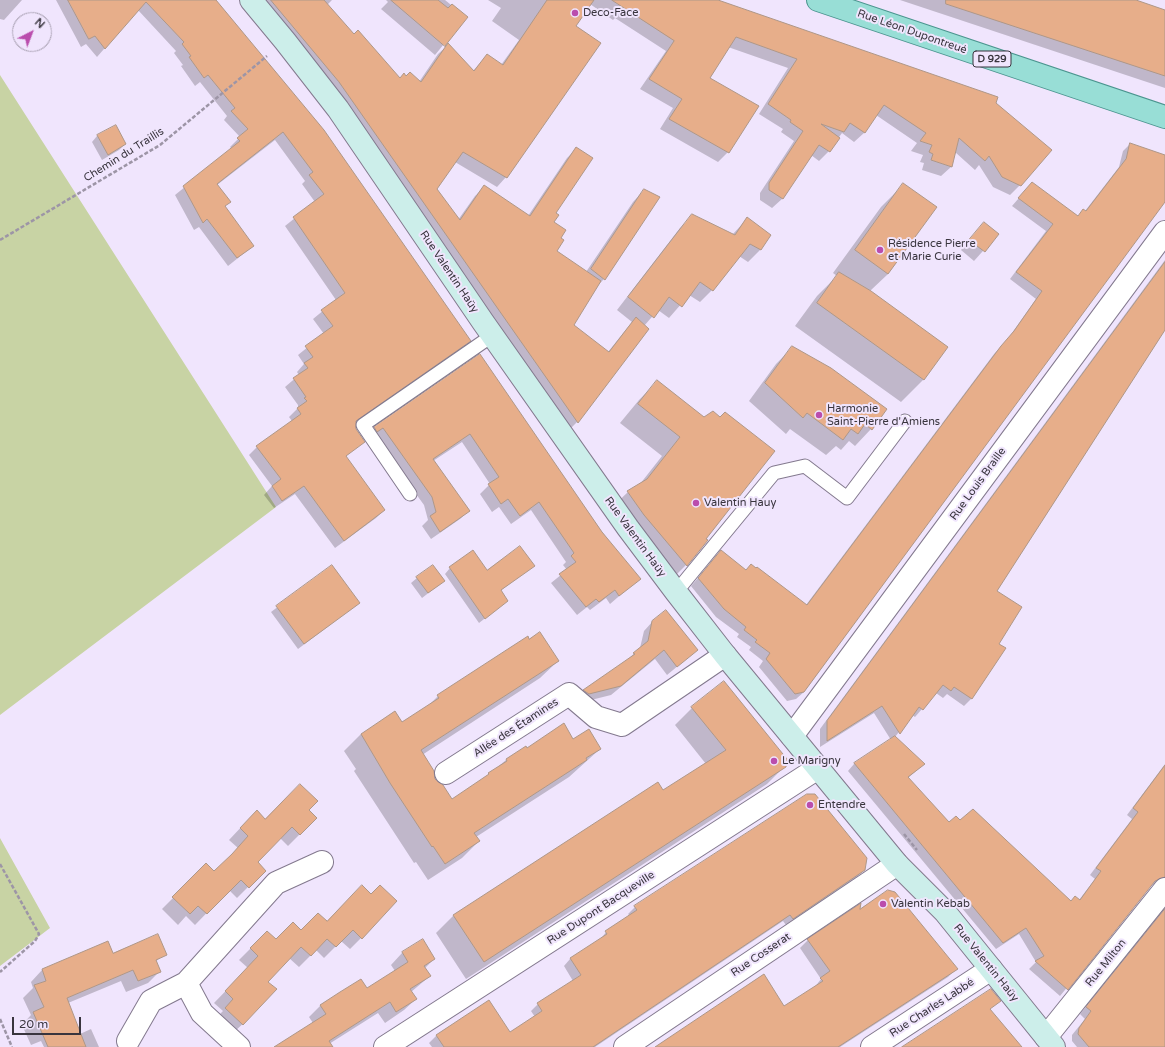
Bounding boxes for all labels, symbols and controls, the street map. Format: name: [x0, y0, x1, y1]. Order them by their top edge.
place label: Deco-Face: [583, 6, 638, 20]
street label: Rue Léon Dupontreué: [856, 7, 968, 57]
marker: Deco-Face: [570, 8, 580, 18]
north arrow: [12, 12, 52, 52]
text: N: [32, 16, 47, 31]
road number: D 929: [973, 51, 1011, 67]
street label: Chemin du Traillis: [81, 125, 167, 185]
street label: Rue Valentin Haüy: [417, 229, 481, 315]
place label: Résidence Pierre et Marie Curie: [888, 237, 976, 263]
marker: Résidence Pierre et Marie Curie: [875, 245, 885, 255]
place label: Harmonie Saint-Pierre d'Amiens: [827, 402, 940, 428]
marker: Harmonie Saint-Pierre d'Amiens: [814, 410, 824, 420]
street label: Rue Louis Braille: [947, 445, 1009, 523]
street label: Rue Valentin Haüy: [601, 494, 669, 580]
place label: Valentin Hauy: [704, 496, 776, 510]
marker: Valentin Hauy: [691, 498, 701, 508]
street label: Allée des Étamines: [471, 696, 561, 760]
place label: Le Marigny: [782, 754, 841, 768]
marker: Le Marigny: [769, 756, 779, 766]
place label: Entendre: [818, 798, 866, 812]
marker: Entendre: [805, 800, 815, 810]
street label: Rue Dupont Bacqueville: [545, 868, 657, 948]
place label: Valentin Kebab: [891, 897, 970, 911]
marker: Valentin Kebab: [878, 899, 888, 909]
street label: Rue Valentin Haüy: [951, 922, 1021, 1004]
street label: Rue Cosserat: [729, 930, 793, 980]
street label: Rue Milton: [1083, 937, 1129, 989]
street label: Rue Charles Labbé: [887, 976, 977, 1040]
scale bar: [14, 1009, 83, 1035]
text: 20 m: [19, 1017, 48, 1031]

